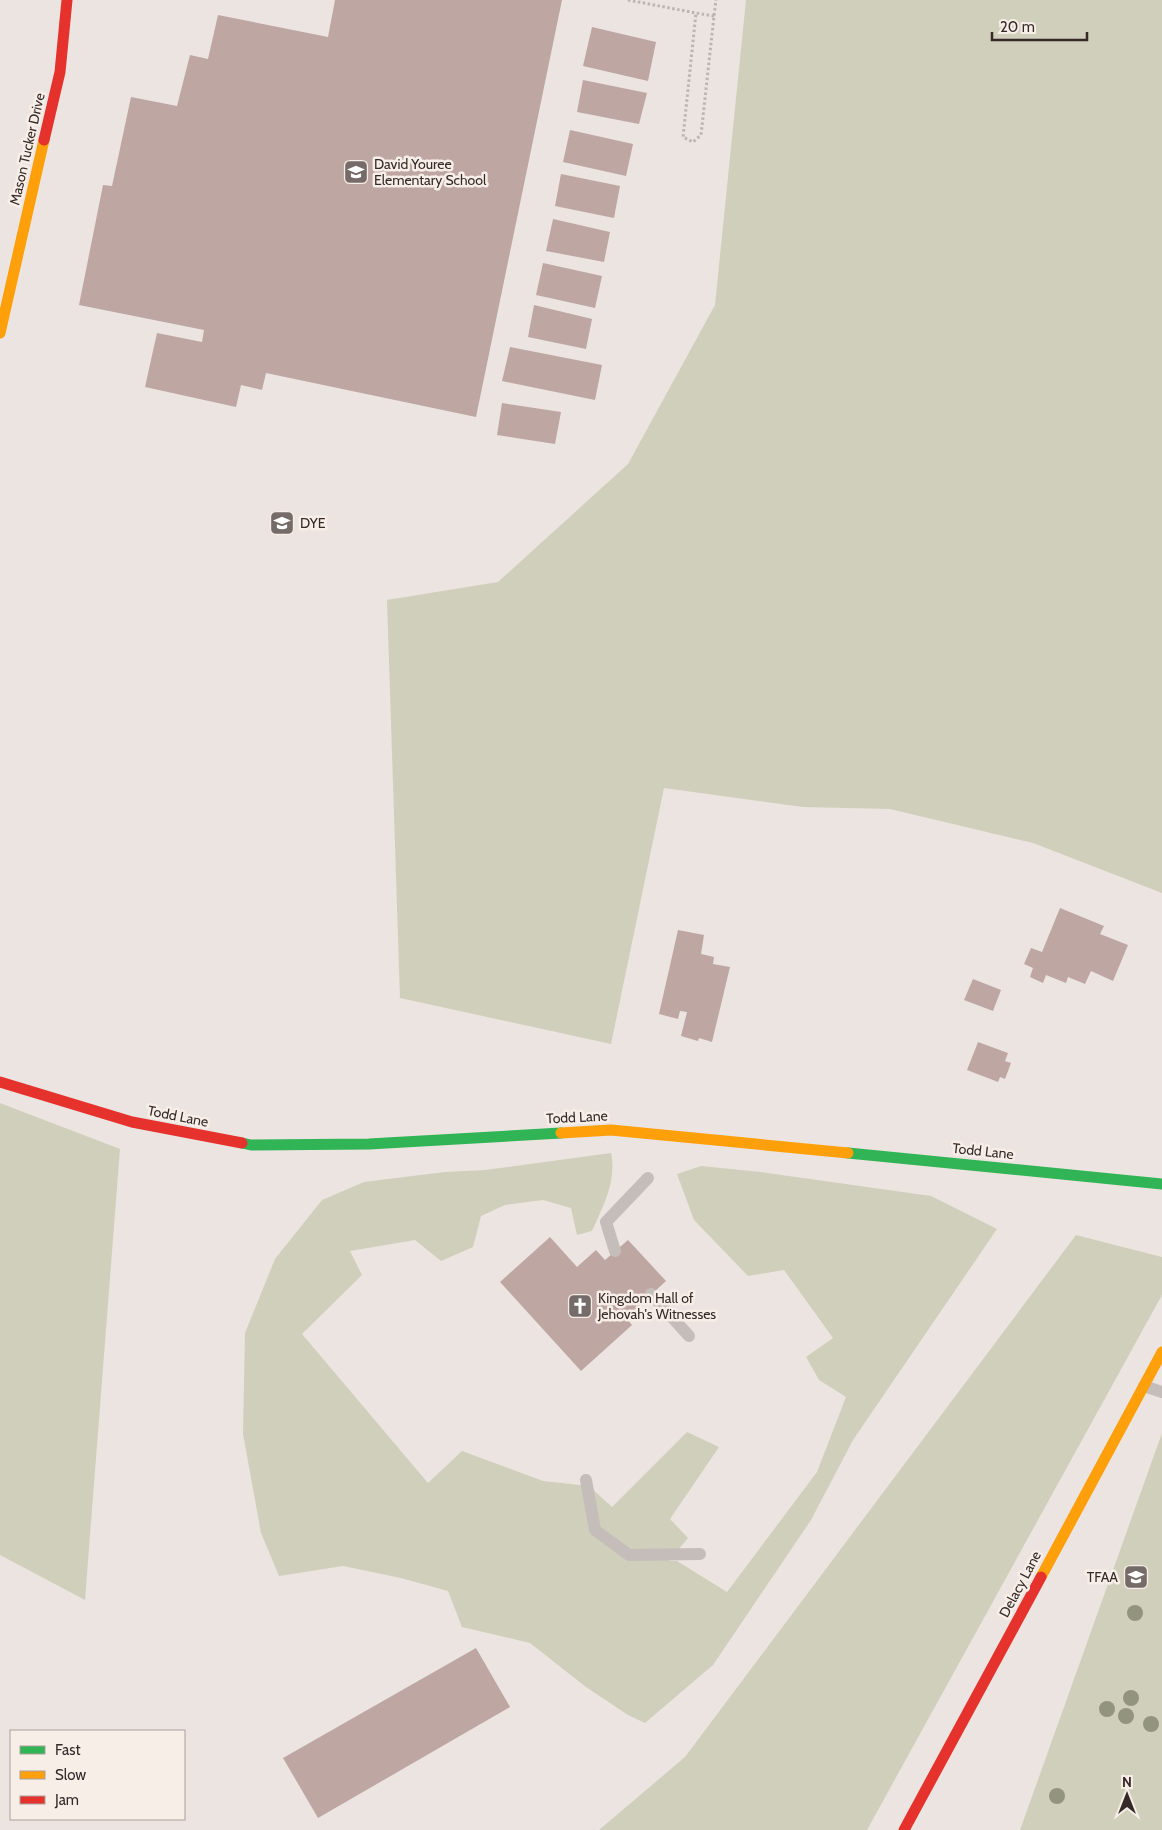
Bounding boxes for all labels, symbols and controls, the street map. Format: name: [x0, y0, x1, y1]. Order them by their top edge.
scale bar: [992, 10, 1087, 42]
text: 20 m: [1000, 18, 1035, 36]
street label: Mason Tucker Drive: [5, 91, 49, 207]
place label: David Youree Elementary School: [374, 155, 487, 189]
school or university icon: David Youree Elementary School: [343, 159, 369, 185]
school or university icon: DYE: [269, 510, 295, 536]
place label: DYE: [300, 514, 326, 532]
street label: Todd Lane: [146, 1101, 210, 1131]
street label: Todd Lane: [546, 1106, 608, 1128]
street label: Todd Lane: [951, 1139, 1015, 1163]
place label: Kingdom Hall of Jehovah's Witnesses: [597, 1289, 716, 1323]
church icon: Kingdom Hall of Jehovah's Witnesses: [567, 1293, 593, 1319]
street label: Delacy Lane: [995, 1548, 1045, 1620]
school or university icon: TFAA: [1123, 1564, 1149, 1590]
place label: TFAA: [1087, 1568, 1118, 1586]
legend: [10, 1730, 185, 1820]
text: Fast: [55, 1741, 80, 1759]
text: Slow: [55, 1766, 86, 1784]
north arrow: [1102, 1770, 1152, 1820]
text: N: [1122, 1773, 1132, 1791]
text: Jam: [54, 1791, 79, 1809]

